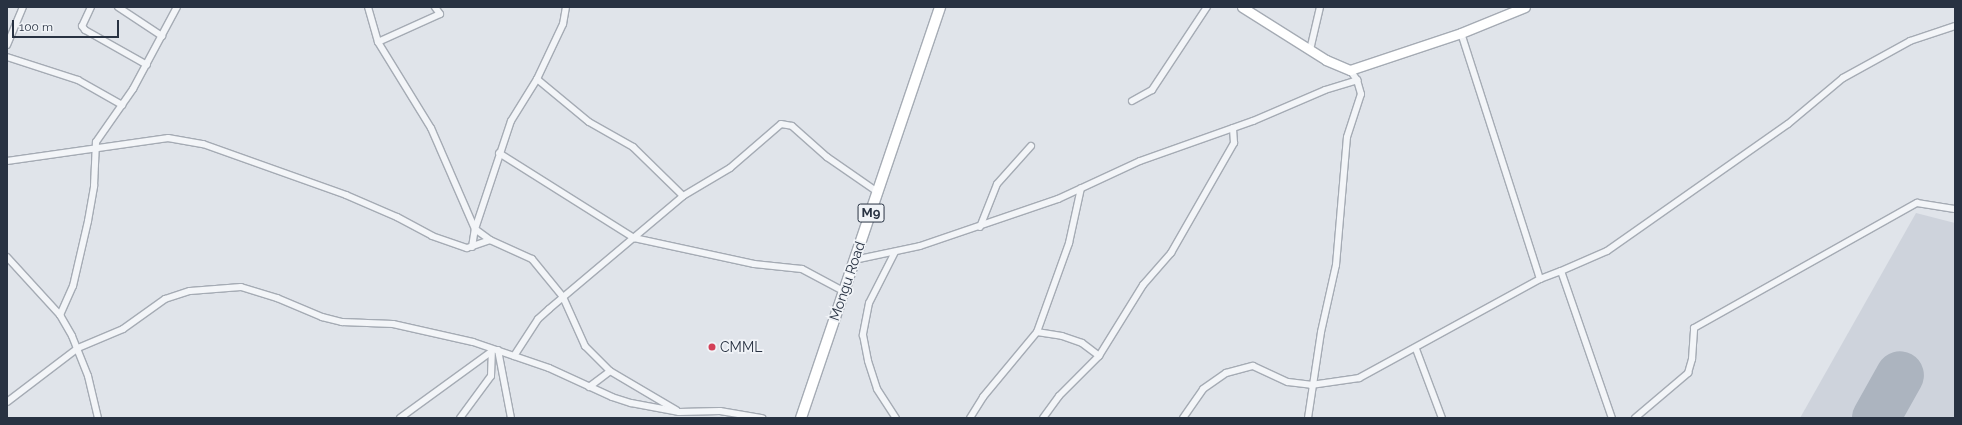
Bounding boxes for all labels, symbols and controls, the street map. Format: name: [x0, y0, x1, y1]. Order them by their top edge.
scale bar: [14, 12, 121, 38]
text: 100 m: [19, 20, 53, 34]
road number: M9: [857, 202, 885, 224]
street label: Mongu Road: [826, 239, 868, 323]
place label: CMML: [720, 339, 762, 355]
marker: CMML: [707, 342, 717, 352]

